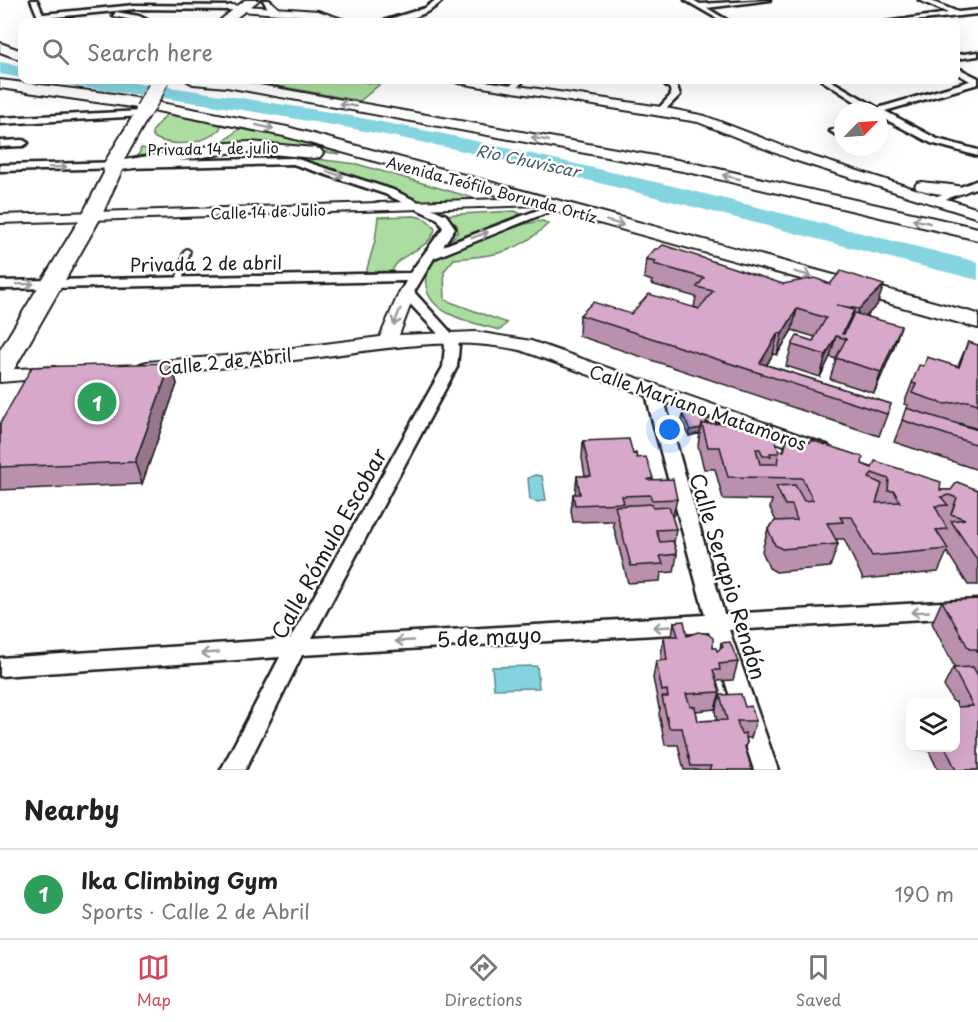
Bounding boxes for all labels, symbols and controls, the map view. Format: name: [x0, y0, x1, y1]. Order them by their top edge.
search box: [18, 18, 960, 84]
icon: search: [39, 35, 72, 68]
text: Search here: [87, 35, 213, 68]
one-way arrow: [338, 99, 358, 110]
north arrow: [834, 102, 888, 156]
one-way arrow: [255, 122, 274, 133]
one-way arrow: [530, 133, 550, 144]
street label: Privada 14 de julio: [147, 135, 279, 161]
water label: Rio Chuviscar: [474, 137, 585, 183]
street label: Avenida Teófilo Borunda Ortíz: [384, 150, 600, 228]
one-way arrow: [48, 161, 68, 173]
one-way arrow: [326, 169, 344, 180]
one-way arrow: [722, 171, 741, 182]
street label: Calle 14 de Julio: [210, 197, 326, 225]
one-way arrow: [912, 214, 931, 226]
one-way arrow: [605, 218, 624, 229]
one-way arrow: [470, 229, 489, 240]
street label: Privada 2 de abril: [130, 248, 282, 278]
one-way arrow: [793, 269, 812, 280]
one-way arrow: [15, 278, 35, 290]
one-way arrow: [391, 308, 402, 326]
street label: Calle 2 de Abril: [157, 341, 293, 381]
street label: Calle Mariano Matamoros: [586, 357, 810, 457]
pin: 1: [78, 380, 116, 424]
your location: [655, 415, 684, 444]
street label: Calle Rómulo Escobar: [262, 441, 394, 644]
street label: Calle Serapio Rendón: [682, 469, 776, 683]
one-way arrow: [910, 606, 930, 617]
street label: 5 de mayo: [436, 617, 542, 655]
one-way arrow: [653, 621, 673, 632]
one-way arrow: [395, 635, 415, 646]
one-way arrow: [200, 647, 220, 658]
map controls: [906, 698, 960, 752]
button: layers: [906, 698, 960, 752]
text: Nearby: [24, 790, 119, 829]
text: Ika Climbing Gym: [81, 863, 278, 896]
text: 1: [39, 879, 48, 909]
text: 190 m: [895, 879, 954, 909]
text: Sports · Calle 2 de Abril: [81, 896, 310, 926]
tab: Map: [137, 951, 171, 1011]
tab: Directions: [444, 951, 522, 1011]
tab: Saved: [796, 951, 841, 1011]

